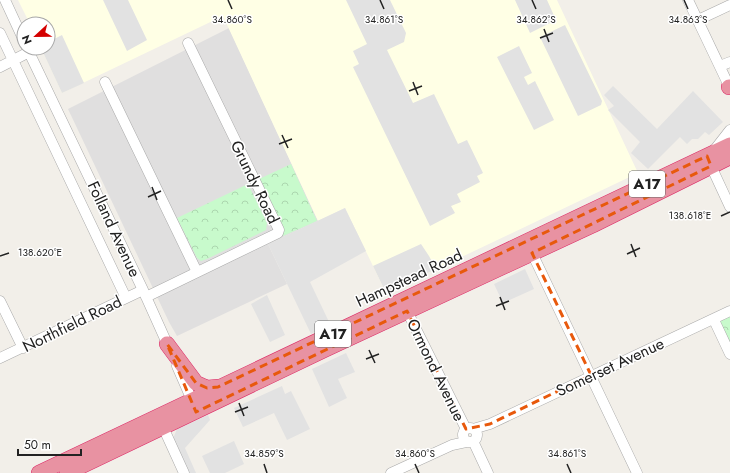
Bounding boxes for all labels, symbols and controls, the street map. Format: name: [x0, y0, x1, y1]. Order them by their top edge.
text: 34.860°S: [212, 12, 252, 27]
text: 34.861°S: [365, 12, 404, 27]
text: 34.862°S: [516, 12, 556, 27]
text: 34.863°S: [668, 12, 708, 27]
north arrow: [16, 16, 56, 56]
text: N: [18, 33, 36, 47]
street label: Grundy Road: [225, 136, 285, 228]
road number: A17: [629, 171, 665, 197]
street label: Folland Avenue: [82, 177, 146, 281]
text: 138.618°E: [669, 208, 711, 223]
street label: Hampstead Road: [352, 243, 466, 313]
text: 138.620°E: [18, 245, 62, 260]
street label: Northfield Road: [18, 290, 126, 358]
street label: Ormond Avenue: [401, 315, 471, 425]
road number: A17: [315, 321, 351, 347]
street label: Somerset Avenue: [552, 332, 668, 402]
scale bar: [18, 431, 81, 457]
text: 50 m: [24, 436, 51, 454]
text: 34.859°S: [244, 446, 284, 461]
text: 34.860°S: [395, 446, 435, 461]
text: 34.861°S: [548, 446, 587, 461]

